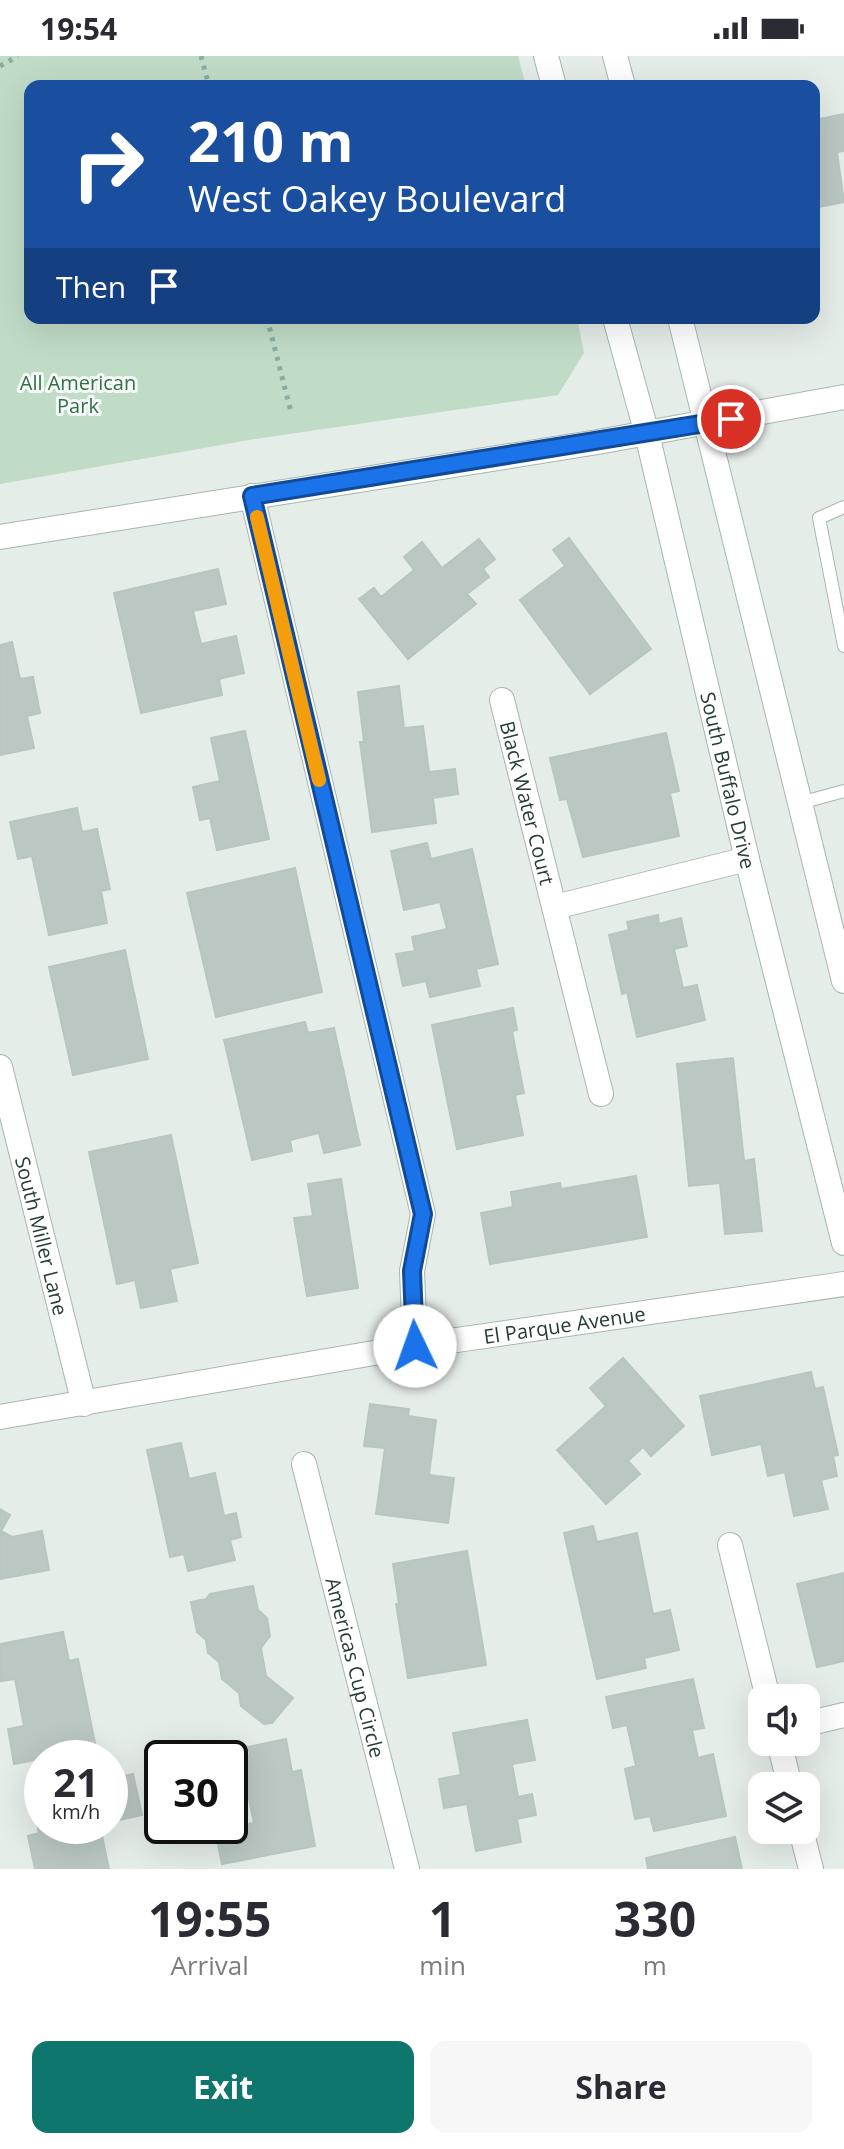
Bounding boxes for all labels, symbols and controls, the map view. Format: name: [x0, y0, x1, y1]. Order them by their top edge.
text: 19:54: [40, 8, 117, 49]
text: 210 m: [188, 102, 354, 178]
icon: right: [56, 112, 160, 216]
text: West Oakey Boulevard: [188, 174, 566, 223]
icon: arrive: [142, 264, 186, 308]
text: Then: [56, 266, 126, 307]
park label: All American Park: [20, 369, 136, 419]
pin: [697, 385, 765, 453]
icon: arrive: [709, 397, 753, 441]
street label: South Buffalo Drive: [695, 689, 762, 872]
street label: Black Water Court: [494, 718, 561, 888]
street label: South Miller Lane: [9, 1154, 75, 1318]
street label: El Parque Avenue: [482, 1299, 647, 1349]
position arrow: [373, 1304, 457, 1388]
street label: Americas Cup Circle: [320, 1574, 392, 1761]
map controls: [748, 1684, 820, 1844]
button: sound: [748, 1684, 820, 1756]
speed limit sign: 30: [144, 1740, 248, 1844]
text: 21: [53, 1754, 99, 1809]
button: layers: [748, 1772, 820, 1844]
text: km/h: [52, 1798, 100, 1825]
text: 19:55: [148, 1886, 271, 1951]
text: 1: [429, 1886, 456, 1951]
text: 330: [614, 1886, 696, 1951]
text: Arrival: [170, 1947, 249, 1983]
text: min: [419, 1947, 466, 1983]
text: m: [643, 1947, 667, 1983]
button: Exit: [32, 2041, 414, 2133]
button: Share: [430, 2041, 812, 2133]

